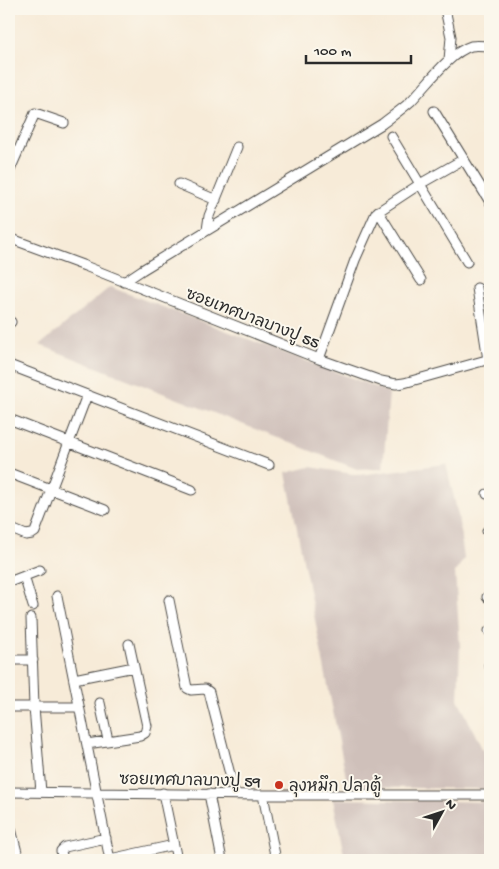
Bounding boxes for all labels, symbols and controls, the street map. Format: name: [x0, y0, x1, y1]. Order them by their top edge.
scale bar: [306, 32, 412, 64]
text: 100 m: [313, 43, 352, 61]
street label: ซอยเทศบาลบางปู 55: [182, 283, 322, 355]
street label: ซอยเทศบาลบางปู 59: [119, 769, 261, 793]
place label: ลุงหมึก ปลาตู้: [289, 775, 381, 798]
marker: ลุงหมึก ปลาตู้: [273, 779, 285, 791]
north arrow: [416, 786, 466, 836]
text: N: [441, 796, 459, 814]

